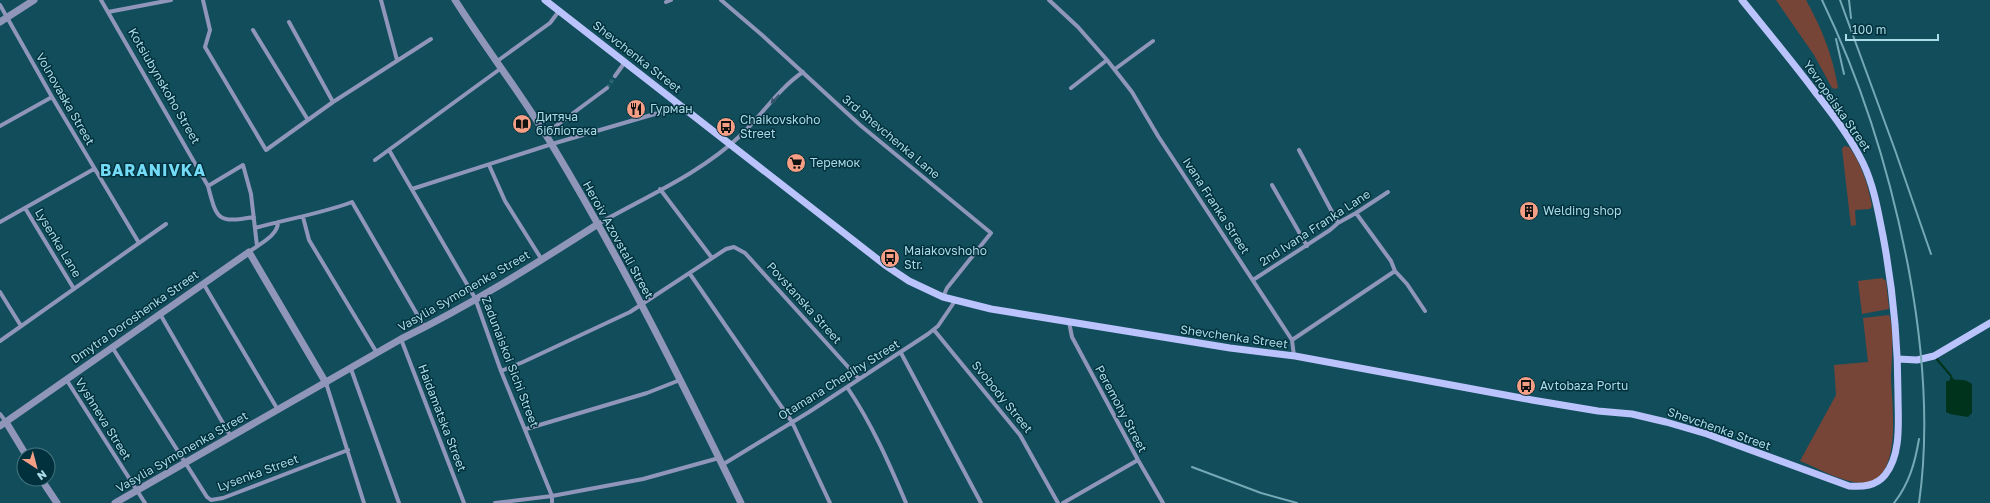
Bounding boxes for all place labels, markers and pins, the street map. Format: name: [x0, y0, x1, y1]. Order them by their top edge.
restaurant icon: Гурман: [625, 98, 647, 120]
place label: Гурман: [650, 101, 693, 116]
place label: Дитяча бібліотека: [536, 109, 597, 138]
place label: Chaikovskoho Street: [740, 112, 820, 141]
library icon: Дитяча бібліотека: [511, 113, 533, 135]
bus stop icon: Chaikovskoho Street: [715, 116, 737, 138]
supermarket icon: Теремок: [785, 152, 807, 174]
place label: Теремок: [810, 155, 861, 170]
building icon: Welding shop: [1518, 200, 1540, 222]
place label: Welding shop: [1543, 203, 1621, 218]
place label: Maiakovshoho Str.: [904, 243, 987, 272]
bus stop icon: Maiakovshoho Str.: [879, 247, 901, 269]
bus stop icon: Avtobaza Portu: [1515, 375, 1537, 397]
place label: Avtobaza Portu: [1540, 378, 1628, 393]

